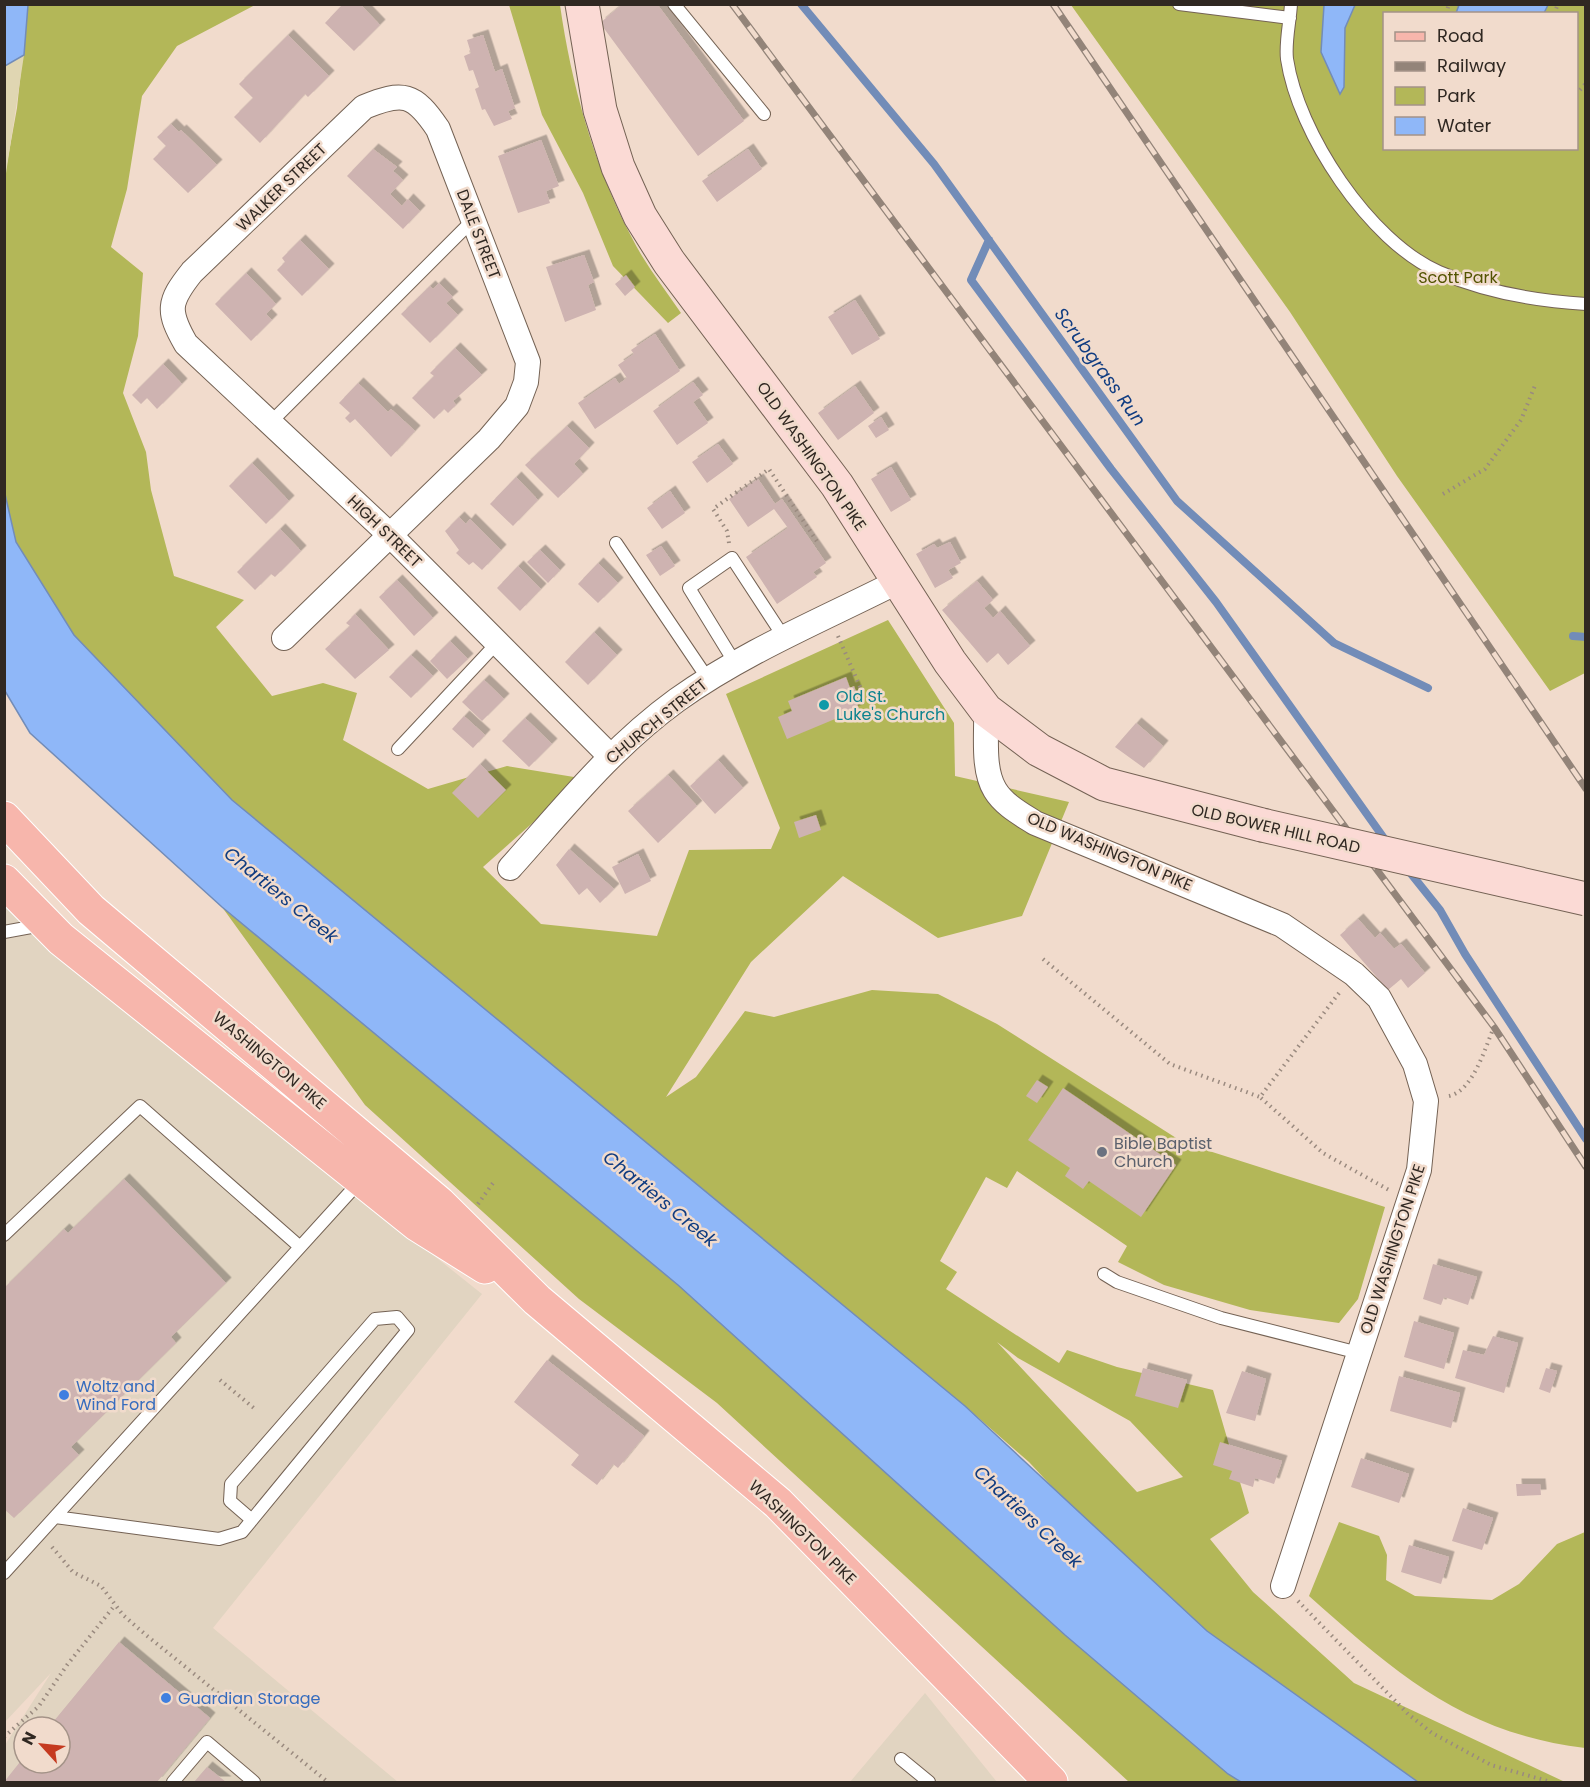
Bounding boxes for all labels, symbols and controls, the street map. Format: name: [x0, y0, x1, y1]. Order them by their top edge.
legend: [1383, 12, 1578, 150]
text: Road: [1437, 23, 1484, 48]
text: Railway: [1437, 53, 1506, 78]
text: Park: [1437, 83, 1476, 108]
text: Water: [1437, 113, 1491, 138]
street label: WALKER STREET: [231, 138, 332, 237]
street label: DALE STREET: [451, 186, 506, 283]
park label: Scott Park: [1418, 266, 1499, 289]
water label: Scrubgrass Run: [1049, 302, 1152, 431]
street label: OLD WASHINGTON PIKE: [751, 377, 872, 536]
street label: HIGH STREET: [342, 490, 427, 573]
street label: CHURCH STREET: [601, 673, 712, 770]
place label: Old St. Luke's Church: [836, 685, 945, 726]
marker: Old St. Luke's Church: [817, 698, 831, 712]
street label: OLD BOWER HILL ROAD: [1189, 798, 1363, 859]
street label: OLD WASHINGTON PIKE: [1024, 806, 1196, 897]
water label: Chartiers Creek: [219, 841, 344, 949]
street label: WASHINGTON PIKE: [208, 1006, 332, 1115]
place label: Bible Baptist Church: [1114, 1132, 1212, 1173]
water label: Chartiers Creek: [598, 1145, 723, 1253]
marker: Bible Baptist Church: [1095, 1145, 1109, 1159]
street label: OLD WASHINGTON PIKE: [1354, 1161, 1431, 1337]
place label: Woltz and Wind Ford: [76, 1375, 156, 1416]
marker: Woltz and Wind Ford: [57, 1388, 71, 1402]
water label: Chartiers Creek: [969, 1460, 1089, 1574]
street label: WASHINGTON PIKE: [744, 1475, 862, 1590]
place label: Guardian Storage: [178, 1687, 321, 1710]
marker: Guardian Storage: [159, 1691, 173, 1705]
north arrow: [12, 1715, 72, 1775]
text: N: [16, 1728, 42, 1749]

